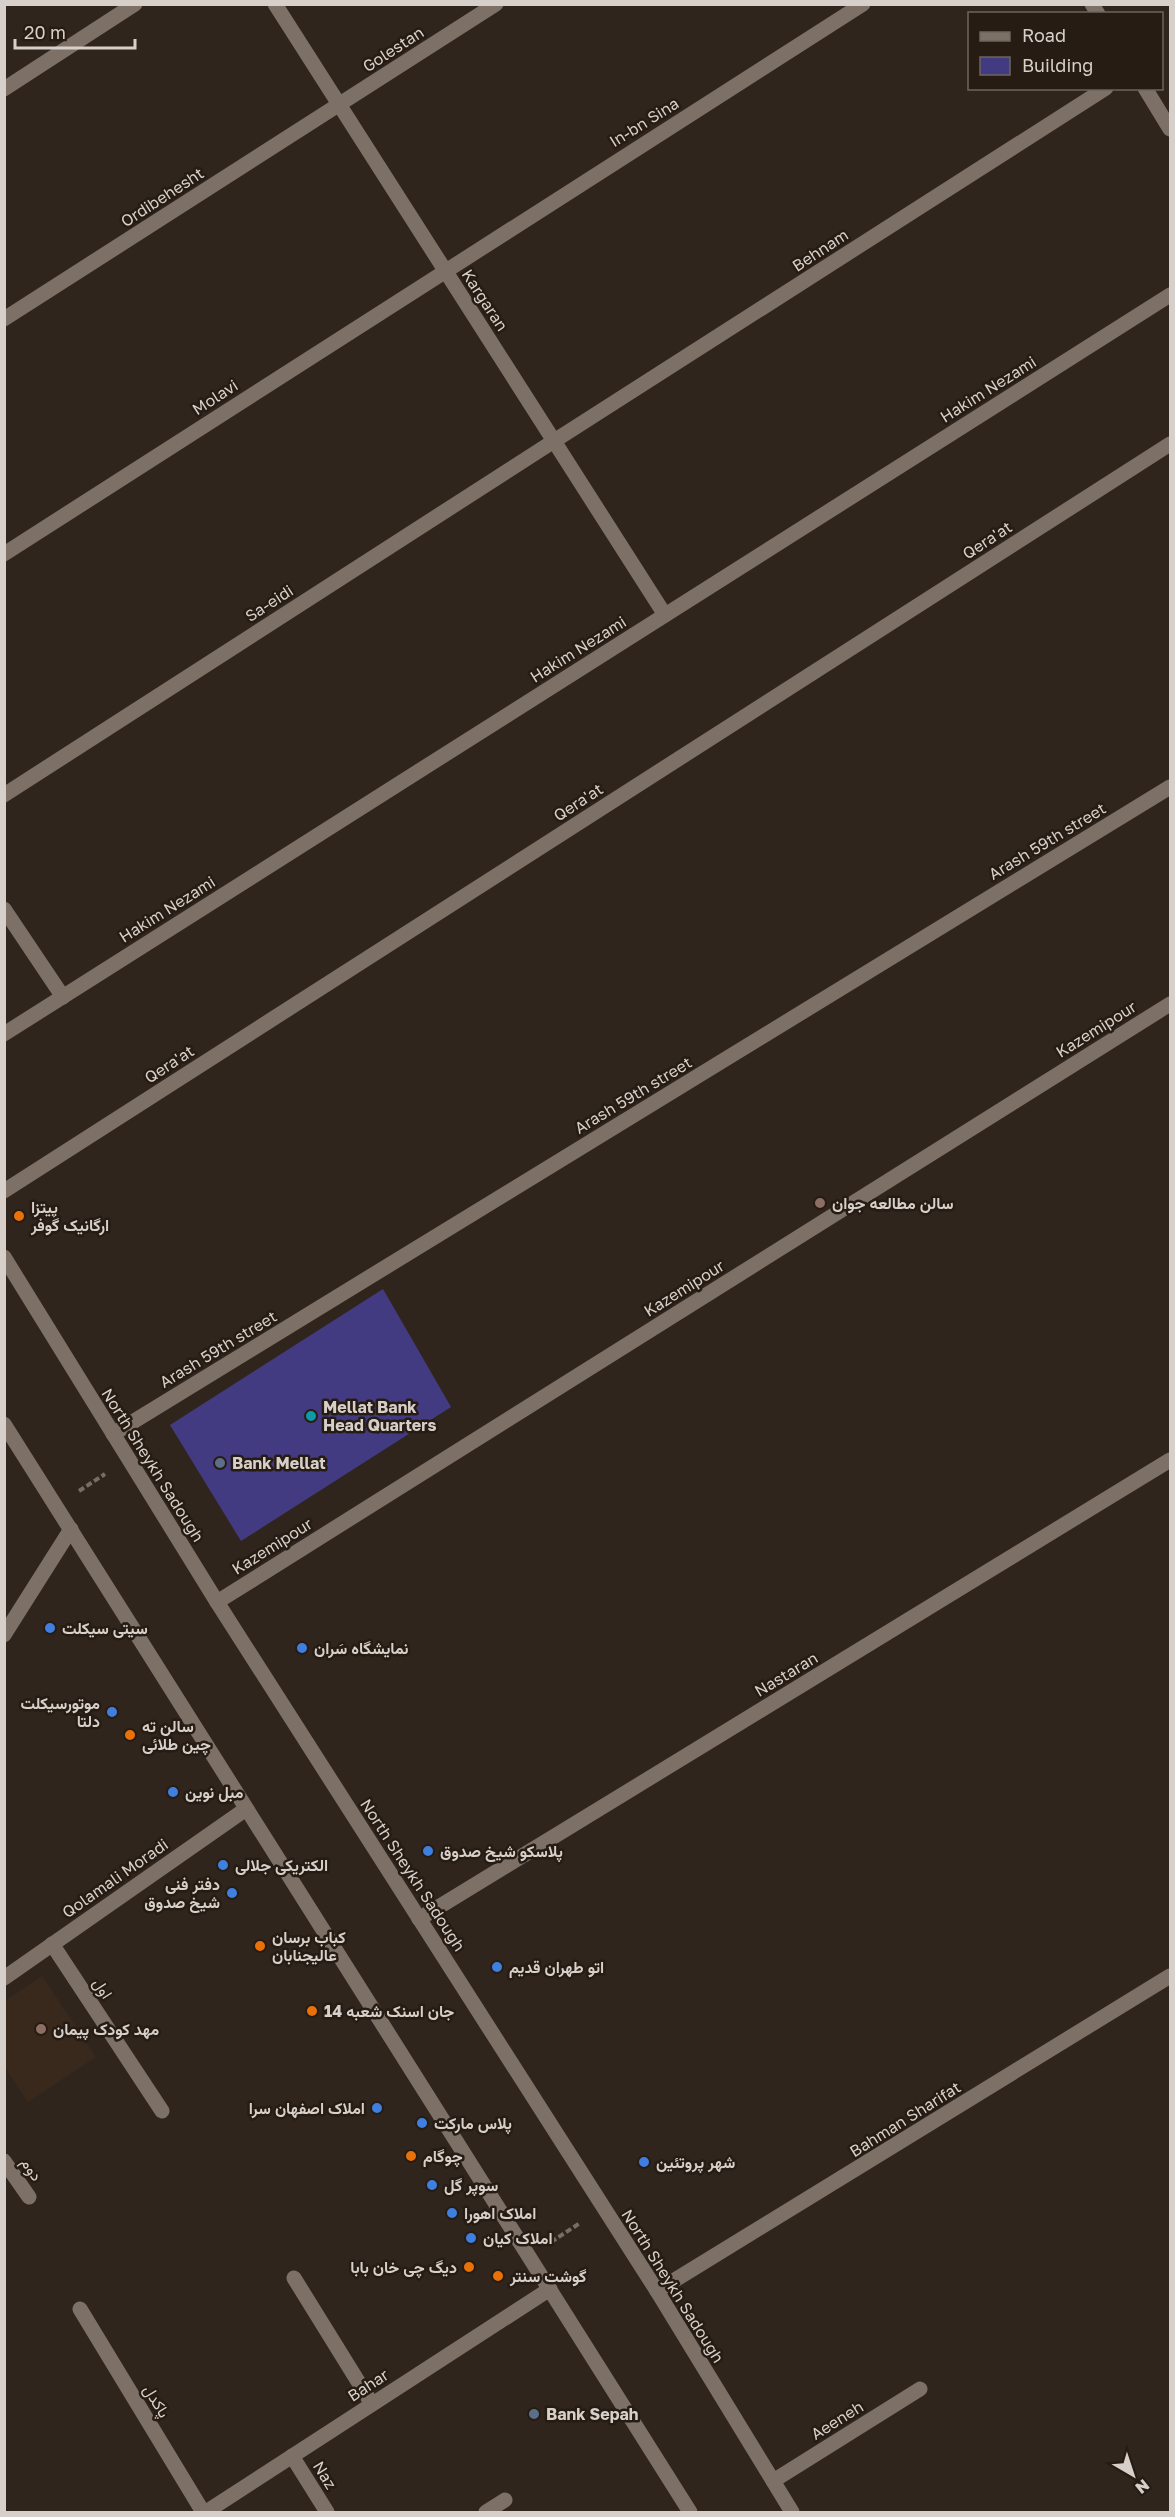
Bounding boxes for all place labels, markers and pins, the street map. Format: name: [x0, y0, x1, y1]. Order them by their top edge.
place label: سالن مطالعه جوان: [832, 1193, 954, 1214]
marker: سالن مطالعه جوان: [813, 1196, 827, 1210]
place label: پیتزا ارگانیک گوفر: [30, 1197, 109, 1236]
marker: پیتزا ارگانیک گوفر: [12, 1209, 26, 1223]
place label: Mellat Bank Head Quarters: [323, 1397, 436, 1435]
marker: Mellat Bank Head Quarters: [304, 1409, 318, 1423]
place label: Bank Mellat: [232, 1453, 326, 1473]
marker: Bank Mellat: [213, 1456, 227, 1470]
place label: سیتی سیکلت: [62, 1618, 148, 1638]
marker: سیتی سیکلت: [43, 1621, 57, 1635]
place label: نمایشگاه سَران: [314, 1638, 409, 1659]
marker: نمایشگاه سَران: [295, 1641, 309, 1655]
place label: موتورسیکلت دلتا: [20, 1693, 100, 1731]
marker: موتورسیکلت دلتا: [105, 1705, 119, 1719]
place label: سالن ته چین طلائی: [142, 1716, 211, 1756]
marker: سالن ته چین طلائی: [123, 1728, 137, 1742]
place label: مبل نوین: [185, 1782, 244, 1803]
marker: مبل نوین: [166, 1785, 180, 1799]
place label: پلاسکو شیخ صدوق: [440, 1841, 563, 1863]
marker: پلاسکو شیخ صدوق: [421, 1844, 435, 1858]
place label: الکتریکی جلالی: [235, 1855, 328, 1876]
marker: الکتریکی جلالی: [216, 1858, 230, 1872]
place label: دفتر فنی شیخ صدوق: [144, 1874, 220, 1914]
marker: دفتر فنی شیخ صدوق: [225, 1886, 239, 1900]
place label: کباب برسان عالیجنابان: [272, 1927, 346, 1965]
marker: کباب برسان عالیجنابان: [253, 1939, 267, 1953]
place label: اتو طهران قدیم: [509, 1957, 604, 1978]
marker: اتو طهران قدیم: [490, 1960, 504, 1974]
place label: جان اسنک شعبه 14: [324, 2001, 454, 2021]
marker: جان اسنک شعبه 14: [305, 2004, 319, 2018]
place label: مهد کودک پیمان: [53, 2019, 159, 2041]
marker: مهد کودک پیمان: [34, 2022, 48, 2036]
place label: املاک اصفهان سرا: [249, 2098, 365, 2119]
marker: املاک اصفهان سرا: [370, 2101, 384, 2115]
place label: پلاس مارکت: [434, 2113, 512, 2135]
marker: پلاس مارکت: [415, 2116, 429, 2130]
place label: چوگام: [423, 2146, 463, 2168]
marker: چوگام: [404, 2149, 418, 2163]
place label: شهر پروتئین: [656, 2152, 735, 2174]
marker: شهر پروتئین: [637, 2155, 651, 2169]
place label: سوپر گل: [444, 2175, 498, 2197]
marker: سوپر گل: [425, 2178, 439, 2192]
place label: املاک اهورا: [464, 2203, 536, 2224]
marker: املاک اهورا: [445, 2206, 459, 2220]
place label: املاک کیان: [483, 2228, 553, 2248]
marker: املاک کیان: [464, 2231, 478, 2245]
place label: دیگ چی خان بابا: [350, 2257, 457, 2279]
marker: دیگ چی خان بابا: [462, 2260, 476, 2274]
place label: گوشت سنتر: [509, 2266, 587, 2287]
marker: گوشت سنتر: [491, 2269, 505, 2283]
place label: Bank Sepah: [546, 2404, 638, 2424]
marker: Bank Sepah: [527, 2407, 541, 2421]

